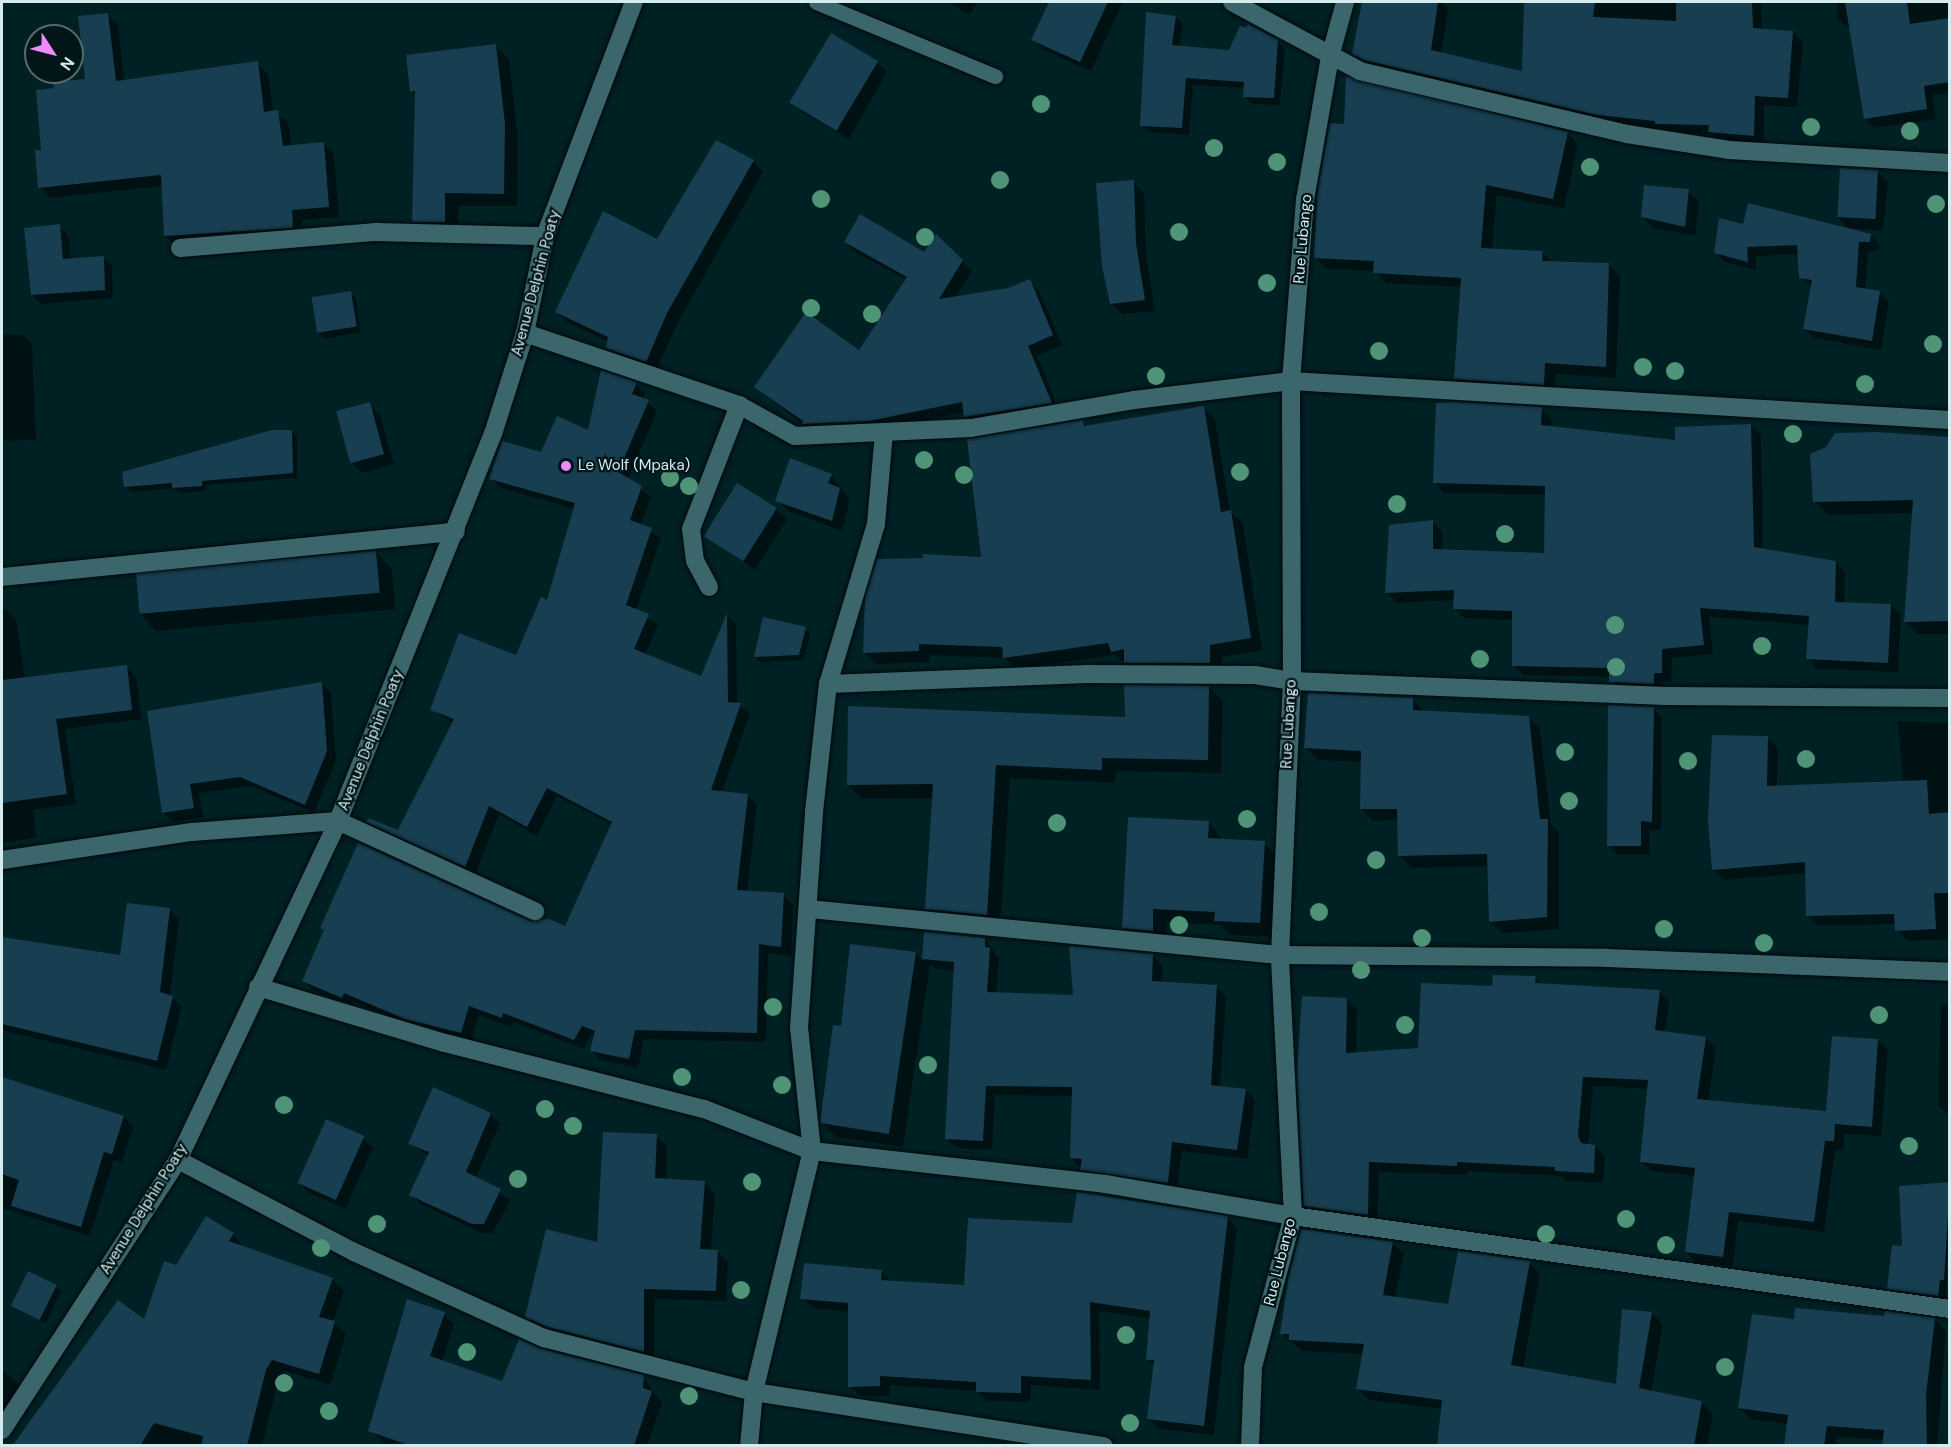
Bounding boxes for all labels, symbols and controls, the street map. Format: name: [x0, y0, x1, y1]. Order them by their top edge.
north arrow: [24, 24, 84, 84]
text: N: [55, 53, 79, 75]
street label: Rue Lubango: [1290, 194, 1316, 284]
street label: Avenue Delphin Poaty: [508, 208, 564, 358]
place label: Le Wolf (Mpaka): [578, 457, 690, 475]
marker: Le Wolf (Mpaka): [559, 459, 573, 473]
street label: Avenue Delphin Poaty: [334, 667, 408, 813]
street label: Rue Lubango: [1278, 679, 1300, 769]
street label: Avenue Delphin Poaty: [96, 1140, 192, 1278]
street label: Rue Lubango: [1260, 1216, 1300, 1308]

